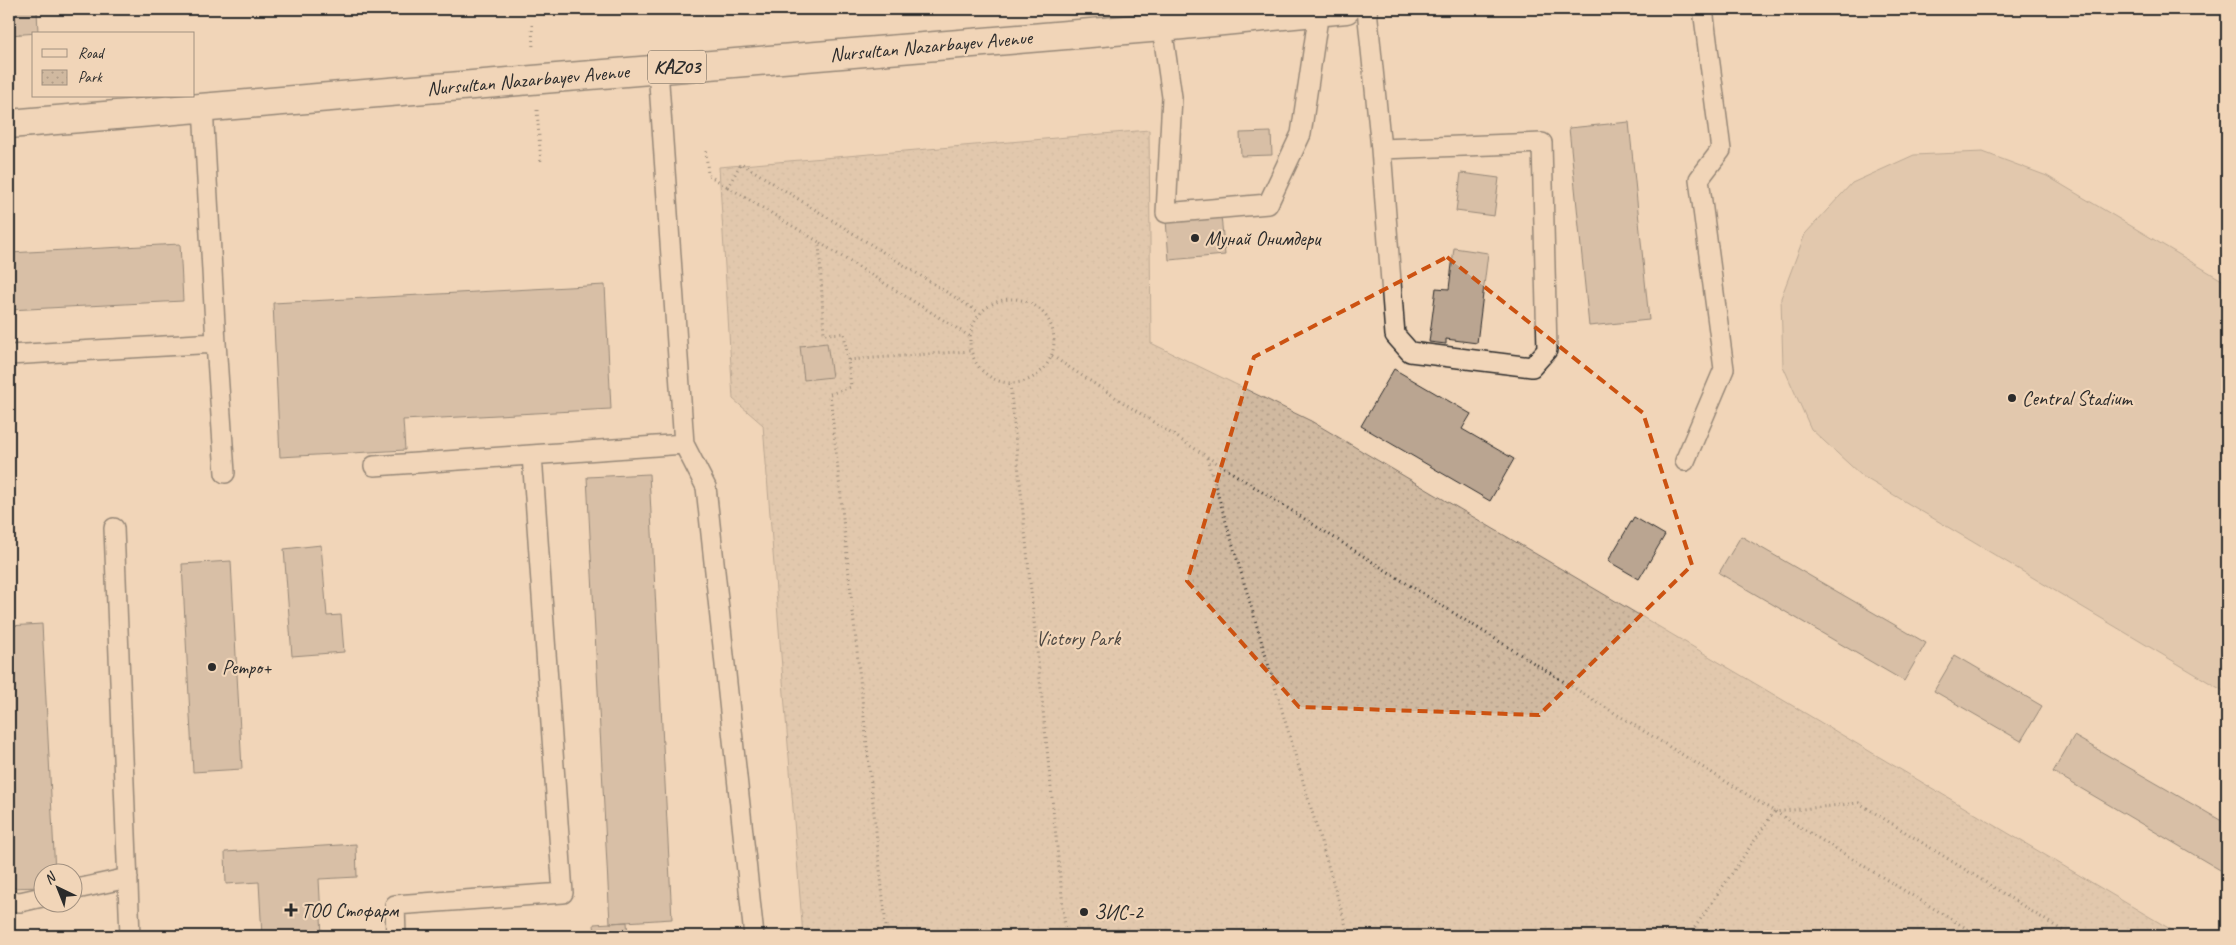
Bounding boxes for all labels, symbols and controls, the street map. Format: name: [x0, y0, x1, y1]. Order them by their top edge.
street label: Nursultan Nazarbayev Avenue: [829, 25, 1035, 67]
legend: [32, 32, 195, 98]
text: Road: [78, 44, 105, 63]
road number: KАZ03: [648, 51, 706, 84]
street label: Nursultan Nazarbayev Avenue: [426, 59, 632, 101]
text: Park: [78, 68, 103, 87]
place label: Мунай Онимдери: [1205, 226, 1322, 251]
marker: Мунай Онимдери: [1189, 232, 1201, 244]
place label: Central Stadium: [2022, 386, 2134, 411]
marker: Central Stadium: [2006, 392, 2018, 404]
park label: Victory Park: [1036, 626, 1122, 651]
place label: Ретро+: [222, 655, 272, 680]
marker: Ретро+: [206, 661, 218, 673]
north arrow: [32, 862, 82, 912]
text: N: [41, 868, 60, 888]
place label: ТОО Стофарм: [301, 898, 400, 923]
place label: ЗИС-2: [1094, 900, 1145, 925]
marker: ТОО Стофарм: [285, 904, 297, 916]
marker: ЗИС-2: [1078, 906, 1090, 918]

